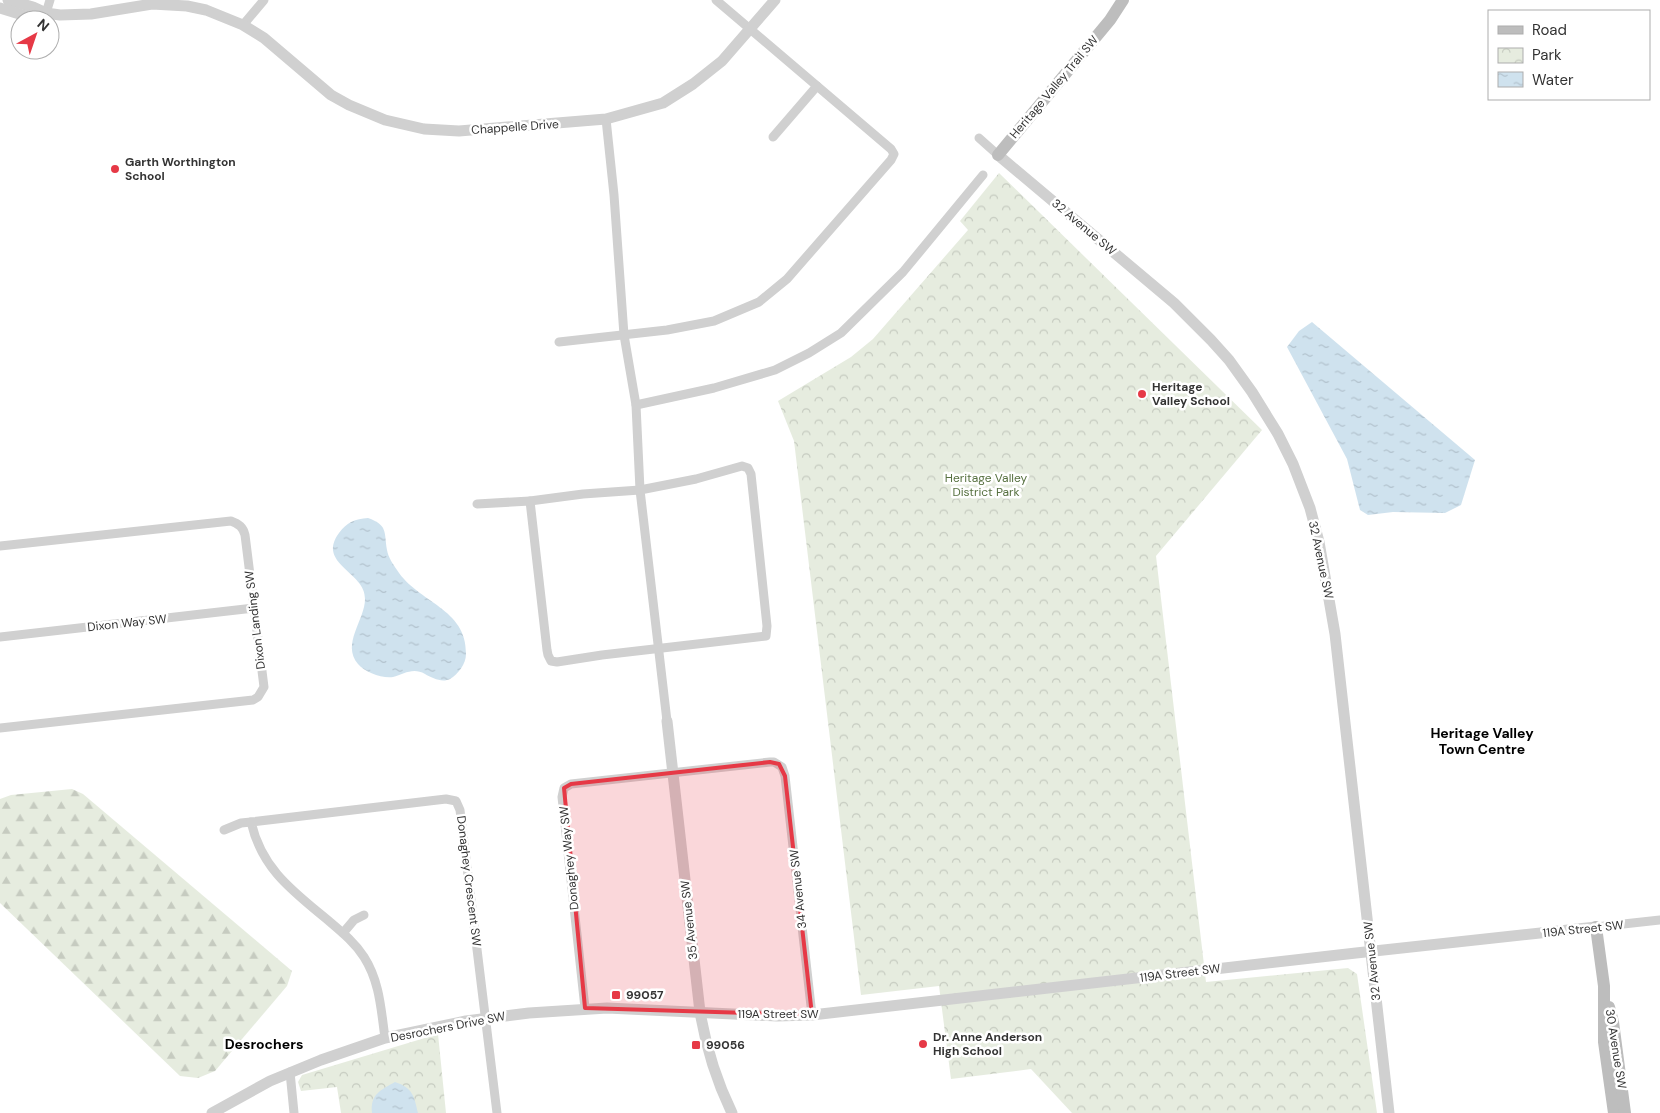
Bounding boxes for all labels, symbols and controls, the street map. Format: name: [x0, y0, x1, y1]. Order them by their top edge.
north arrow: [10, 10, 60, 60]
legend: [1488, 10, 1650, 100]
text: N: [34, 15, 53, 35]
text: Road: [1532, 20, 1567, 40]
street label: Heritage Valley Trail SW: [1006, 32, 1102, 142]
text: Park: [1532, 45, 1562, 65]
text: Water: [1532, 70, 1574, 90]
street label: Chappelle Drive: [471, 116, 559, 138]
place label: Garth Worthington School: [125, 154, 236, 184]
marker: Garth Worthington School: [109, 163, 121, 175]
street label: 32 Avenue SW: [1048, 195, 1120, 259]
place label: Heritage Valley School: [1152, 379, 1230, 409]
marker: Heritage Valley School: [1136, 388, 1148, 400]
park label: Heritage Valley District Park: [945, 470, 1028, 500]
street label: 32 Avenue SW: [1305, 519, 1337, 601]
street label: Dixon Landing SW: [241, 569, 269, 670]
street label: Dixon Way SW: [87, 611, 168, 635]
district label: Heritage Valley Town Centre: [1430, 724, 1534, 758]
street label: Donaghey Way SW: [556, 805, 582, 911]
street label: Donaghey Crescent SW: [453, 815, 485, 948]
street label: 34 Avenue SW: [786, 848, 810, 930]
street label: 35 Avenue SW: [677, 879, 701, 961]
street label: 119A Street SW: [1542, 917, 1625, 941]
street label: 32 Avenue SW: [1360, 920, 1384, 1001]
street label: 119A Street SW: [1139, 960, 1222, 986]
place label: 99057: [626, 987, 664, 1003]
marker: 99057: [610, 989, 622, 1001]
street label: 119A Street SW: [737, 1006, 819, 1022]
street label: Desrochers Drive SW: [389, 1008, 507, 1046]
street label: 30 Avenue SW: [1602, 1008, 1630, 1091]
place label: Dr. Anne Anderson High School: [933, 1029, 1042, 1059]
district label: Desrochers: [225, 1035, 303, 1053]
place label: 99056: [706, 1037, 745, 1053]
marker: Dr. Anne Anderson High School: [917, 1038, 929, 1050]
marker: 99056: [690, 1039, 702, 1051]

